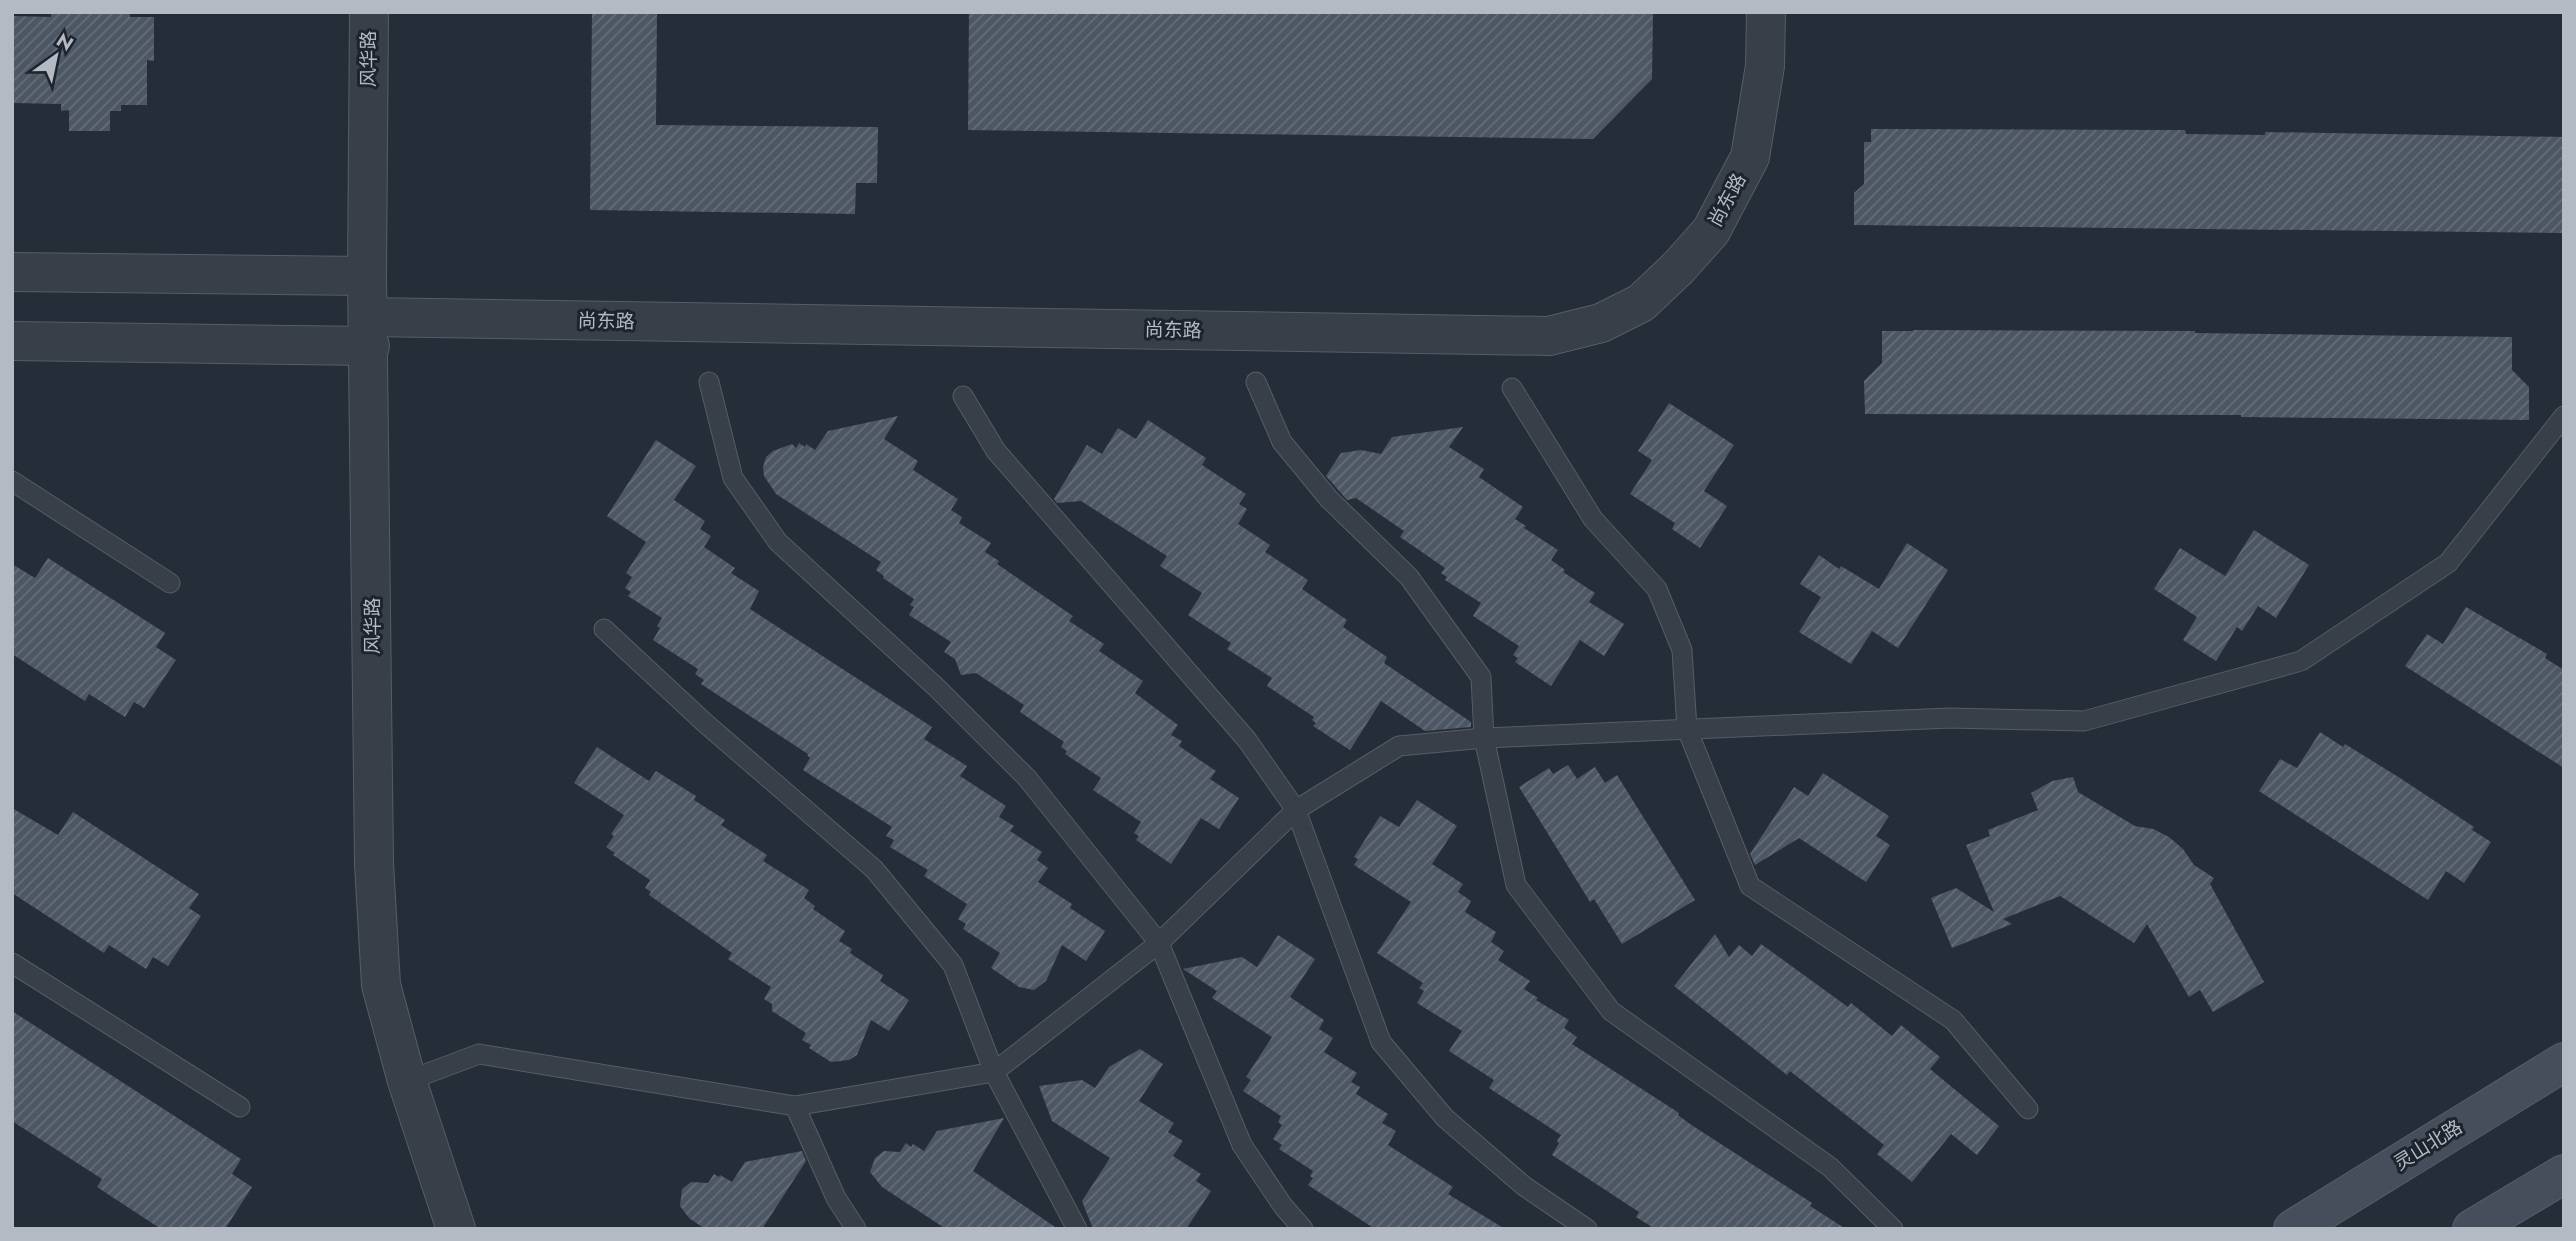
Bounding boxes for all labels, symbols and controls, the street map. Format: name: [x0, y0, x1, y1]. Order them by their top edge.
north arrow: [21, 21, 91, 91]
text: N: [51, 27, 79, 58]
street label: 风华路: [355, 30, 382, 88]
street label: 尚东路: [1702, 168, 1752, 232]
street label: 尚东路: [577, 307, 635, 335]
street label: 尚东路: [1144, 316, 1202, 344]
street label: 风华路: [359, 597, 386, 655]
street label: 灵山北路: [2389, 1113, 2467, 1177]

